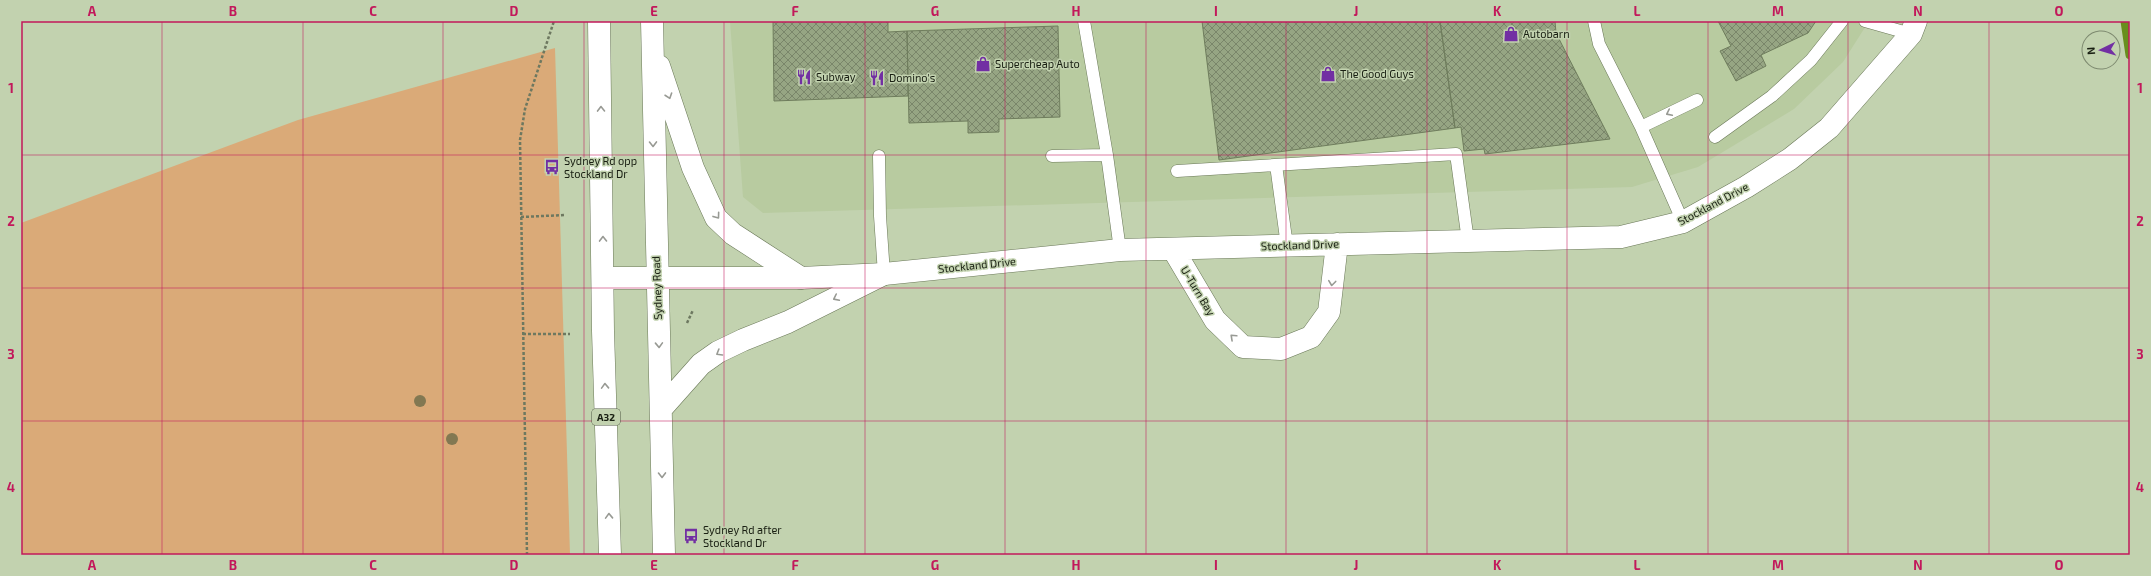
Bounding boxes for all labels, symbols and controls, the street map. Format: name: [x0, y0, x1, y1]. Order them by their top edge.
text: A: [88, 3, 97, 19]
text: B: [229, 3, 237, 19]
text: C: [369, 3, 377, 19]
text: D: [510, 3, 519, 19]
text: E: [650, 3, 658, 19]
text: F: [791, 3, 799, 19]
text: G: [931, 3, 939, 19]
text: H: [1072, 3, 1081, 19]
text: I: [1214, 3, 1218, 19]
text: J: [1354, 3, 1358, 19]
text: K: [1493, 3, 1502, 19]
text: L: [1634, 3, 1641, 19]
text: M: [1772, 3, 1784, 19]
text: N: [1913, 3, 1923, 19]
text: O: [2055, 3, 2064, 19]
shop icon: Autobarn: [1502, 25, 1520, 43]
place label: Autobarn: [1523, 27, 1570, 40]
north arrow: [2081, 30, 2121, 70]
text: N: [2084, 46, 2097, 55]
shop icon: Supercheap Auto: [974, 55, 992, 73]
place label: Supercheap Auto: [995, 57, 1080, 70]
shop icon: The Good Guys: [1319, 65, 1337, 83]
place label: The Good Guys: [1340, 67, 1414, 80]
restaurant icon: Subway: [795, 68, 813, 86]
restaurant icon: Domino's: [868, 69, 886, 87]
place label: Subway: [816, 70, 856, 83]
place label: Domino's: [889, 71, 936, 84]
text: 1: [8, 80, 14, 96]
text: 1: [2137, 80, 2143, 96]
one-way arrow: [664, 92, 673, 99]
one-way arrow: [597, 106, 605, 112]
one-way arrow: [1666, 108, 1673, 116]
one-way arrow: [649, 141, 658, 147]
place label: Sydney Rd opp Stockland Dr: [564, 154, 637, 180]
bus stop icon: Sydney Rd opp Stockland Dr: [543, 158, 561, 176]
street label: Stockland Drive: [1675, 179, 1750, 228]
one-way arrow: [712, 212, 719, 219]
text: 2: [7, 213, 15, 229]
text: 2: [2136, 213, 2144, 229]
one-way arrow: [599, 236, 607, 242]
street label: Stockland Drive: [1261, 237, 1339, 252]
street label: Stockland Drive: [937, 254, 1017, 275]
street label: Sydney Road: [649, 256, 664, 320]
street label: U-Turn Bay: [1179, 264, 1218, 318]
one-way arrow: [1328, 280, 1337, 286]
one-way arrow: [833, 293, 841, 301]
one-way arrow: [1230, 335, 1238, 342]
one-way arrow: [654, 342, 663, 348]
text: 3: [7, 346, 15, 362]
text: 3: [2136, 346, 2144, 362]
one-way arrow: [716, 348, 723, 355]
one-way arrow: [601, 383, 609, 389]
road number: A32: [592, 409, 620, 425]
one-way arrow: [658, 472, 666, 478]
text: 4: [7, 479, 15, 495]
text: 4: [2136, 479, 2144, 495]
one-way arrow: [605, 513, 613, 519]
place label: Sydney Rd after Stockland Dr: [703, 523, 782, 549]
bus stop icon: Sydney Rd after Stockland Dr: [682, 527, 700, 545]
text: A: [88, 557, 97, 573]
text: B: [229, 557, 237, 573]
text: C: [369, 557, 377, 573]
text: D: [510, 557, 519, 573]
text: E: [650, 557, 658, 573]
text: F: [791, 557, 799, 573]
text: G: [931, 557, 939, 573]
text: H: [1072, 557, 1081, 573]
text: I: [1214, 557, 1218, 573]
text: J: [1354, 557, 1358, 573]
text: K: [1493, 557, 1502, 573]
text: L: [1634, 557, 1641, 573]
text: M: [1772, 557, 1784, 573]
text: N: [1913, 557, 1923, 573]
text: O: [2055, 557, 2064, 573]

